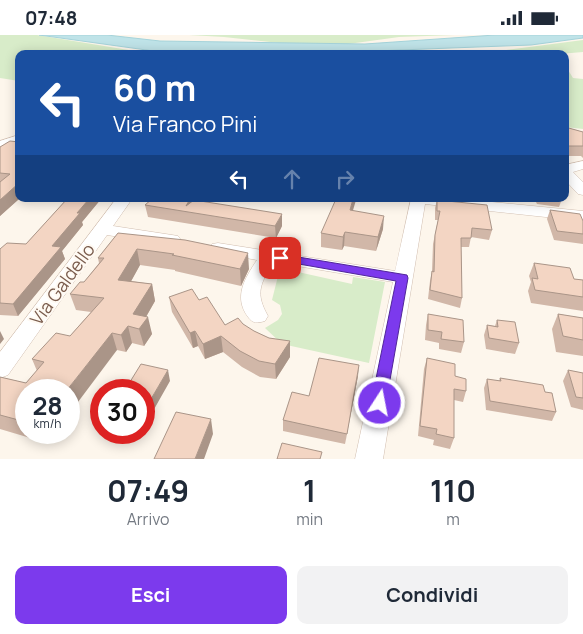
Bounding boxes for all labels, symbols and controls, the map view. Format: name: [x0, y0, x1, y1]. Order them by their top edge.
text: 07:48: [25, 5, 77, 31]
text: 60 m: [113, 64, 196, 112]
icon: left: [30, 70, 95, 135]
text: Via Franco Pini: [113, 109, 257, 139]
icon: left: [225, 165, 253, 193]
icon: ahead: [278, 165, 306, 193]
icon: right: [331, 165, 359, 193]
pin: [259, 237, 301, 279]
street label: Via Galdello: [24, 238, 100, 330]
icon: arrive: [266, 244, 294, 272]
position arrow: [353, 376, 405, 428]
speed limit sign: 30: [90, 379, 155, 444]
text: 28: [32, 388, 63, 423]
text: km/h: [34, 415, 61, 432]
text: 07:49: [107, 470, 189, 511]
text: 1: [303, 470, 316, 511]
text: 110: [430, 470, 476, 511]
text: Arrivo: [127, 508, 169, 530]
text: min: [296, 508, 323, 530]
text: m: [446, 508, 460, 530]
button: Esci: [15, 566, 287, 624]
button: Condividi: [297, 566, 568, 624]

